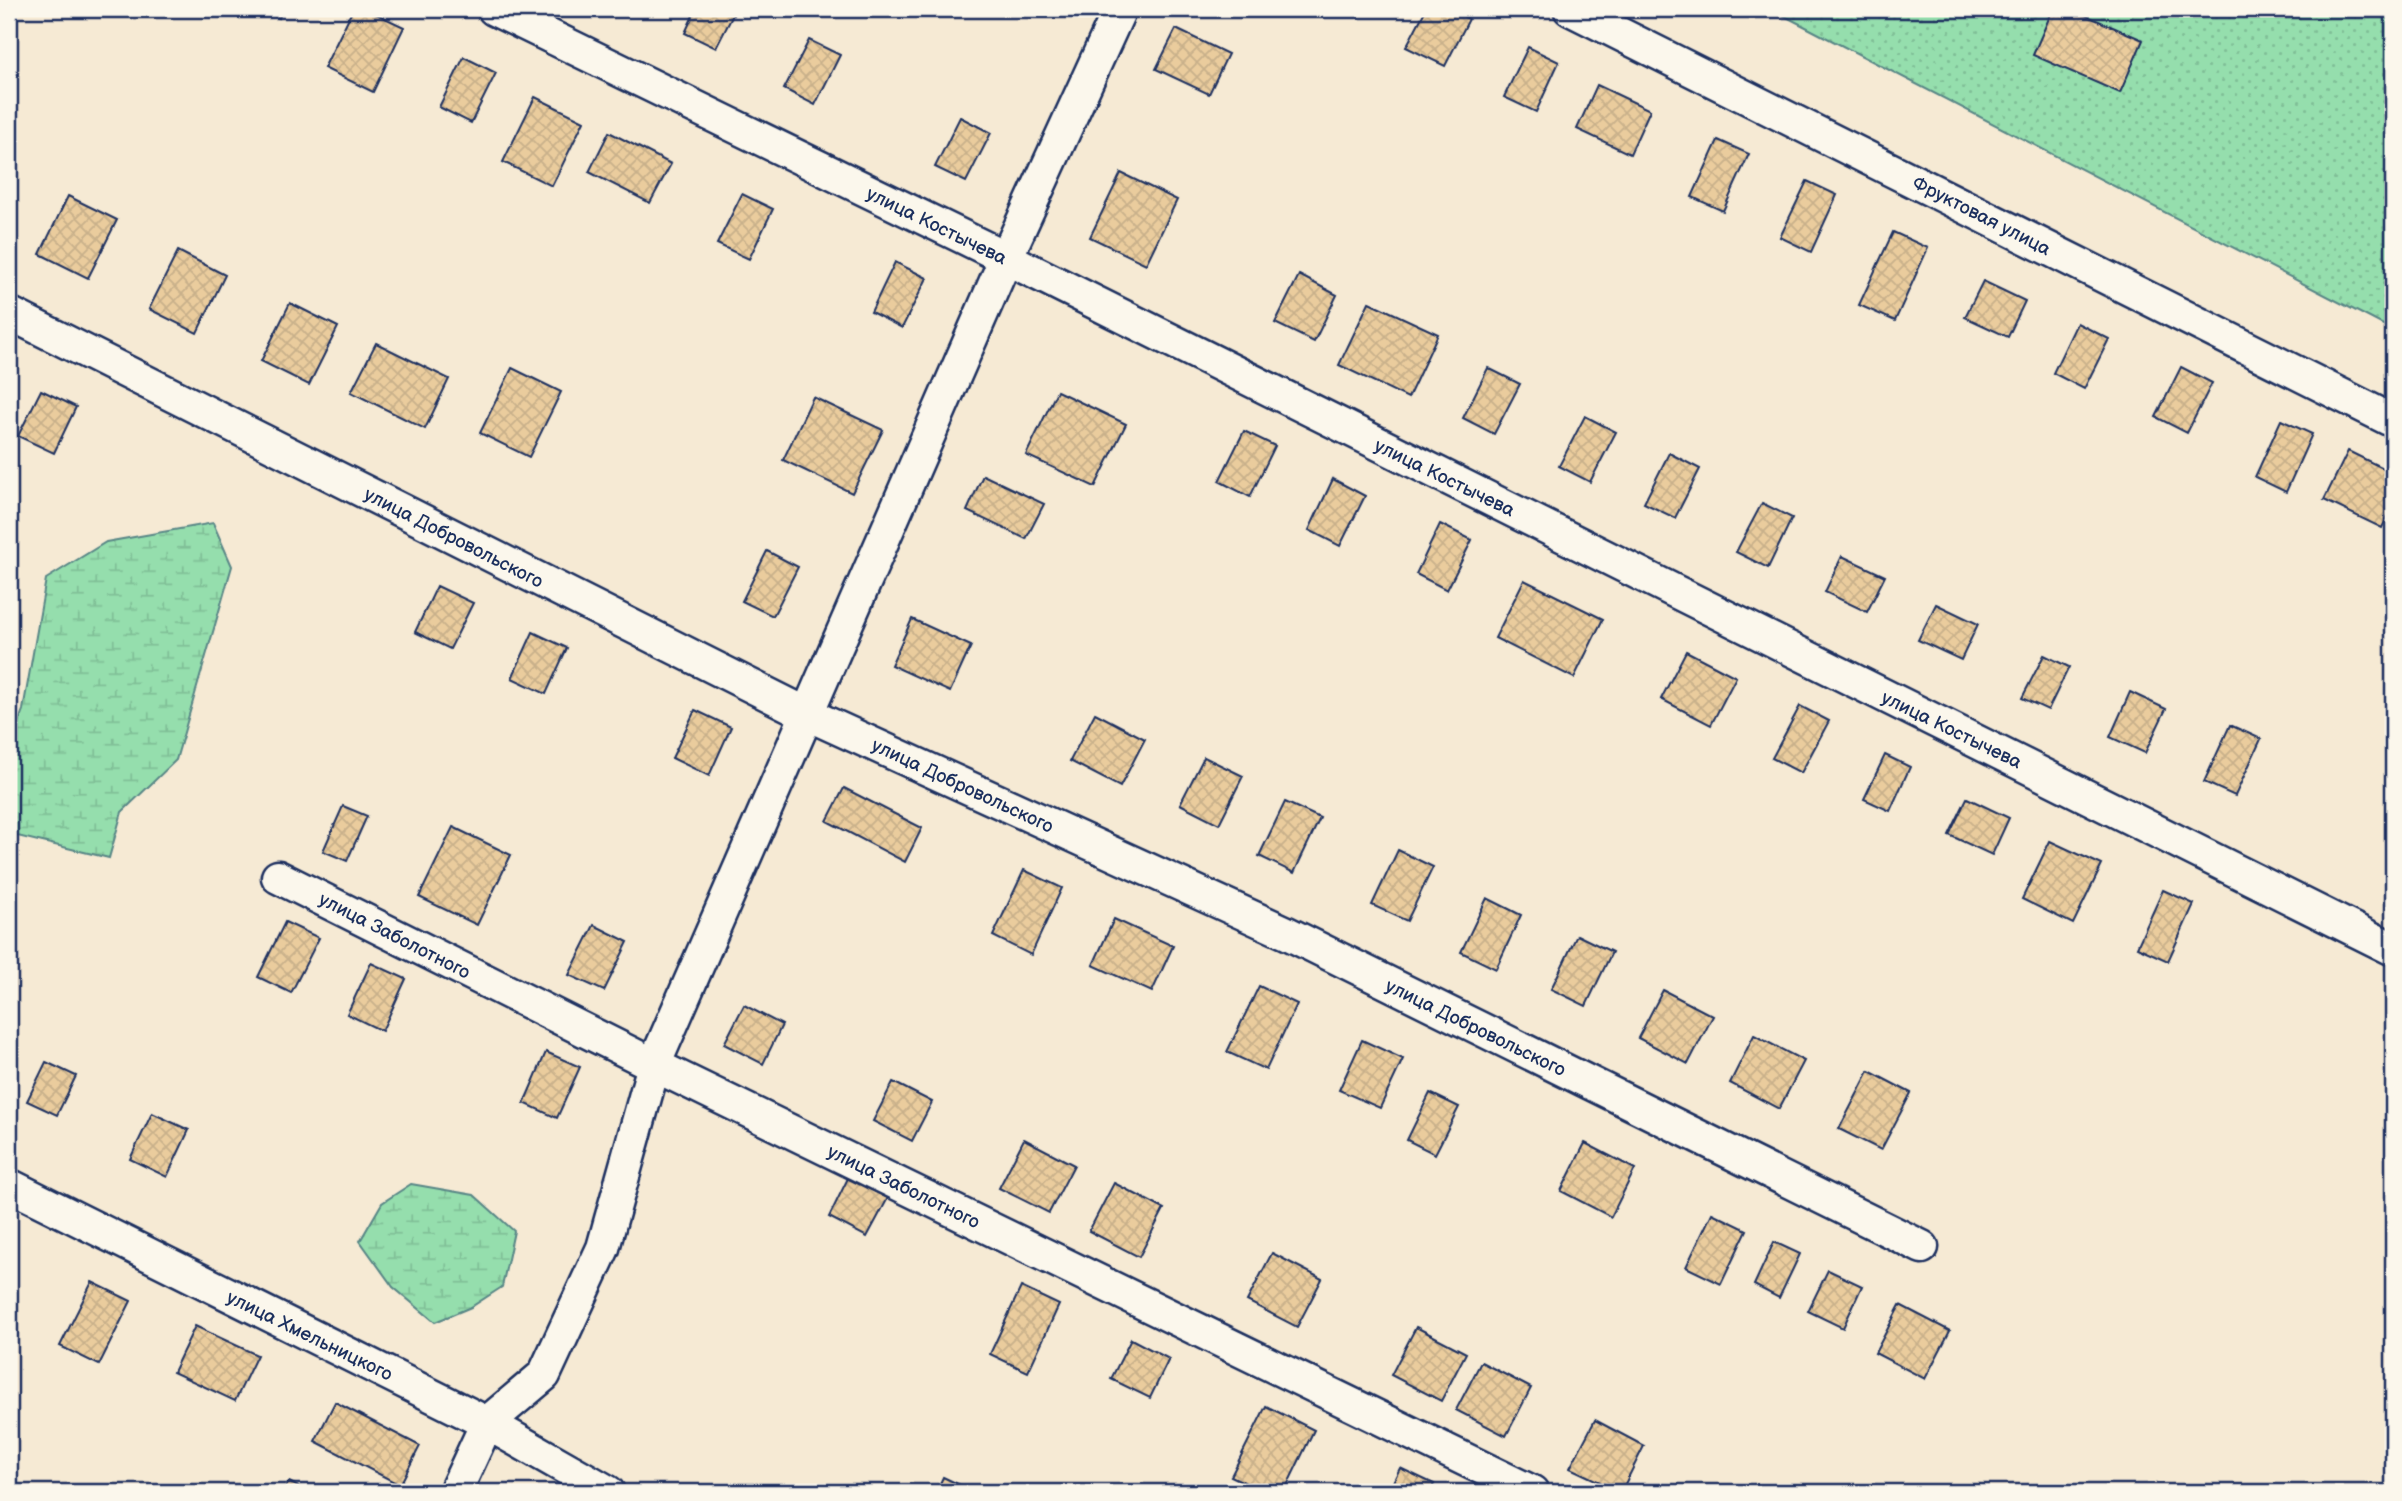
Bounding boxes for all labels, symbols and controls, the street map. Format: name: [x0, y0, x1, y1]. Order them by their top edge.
street label: Фруктовая улица: [1908, 172, 2054, 261]
street label: улица Костычева: [862, 182, 1010, 270]
street label: улица Костычева: [1370, 434, 1518, 522]
street label: улица Добровольского: [360, 483, 547, 594]
street label: улица Костычева: [1877, 686, 2025, 774]
street label: улица Добровольского: [868, 734, 1057, 839]
street label: улица Заболотного: [315, 888, 474, 985]
street label: улица Добровольского: [1381, 975, 1569, 1082]
street label: улица Заболотного: [823, 1140, 983, 1234]
street label: улица Хмельницкого: [223, 1286, 396, 1387]

